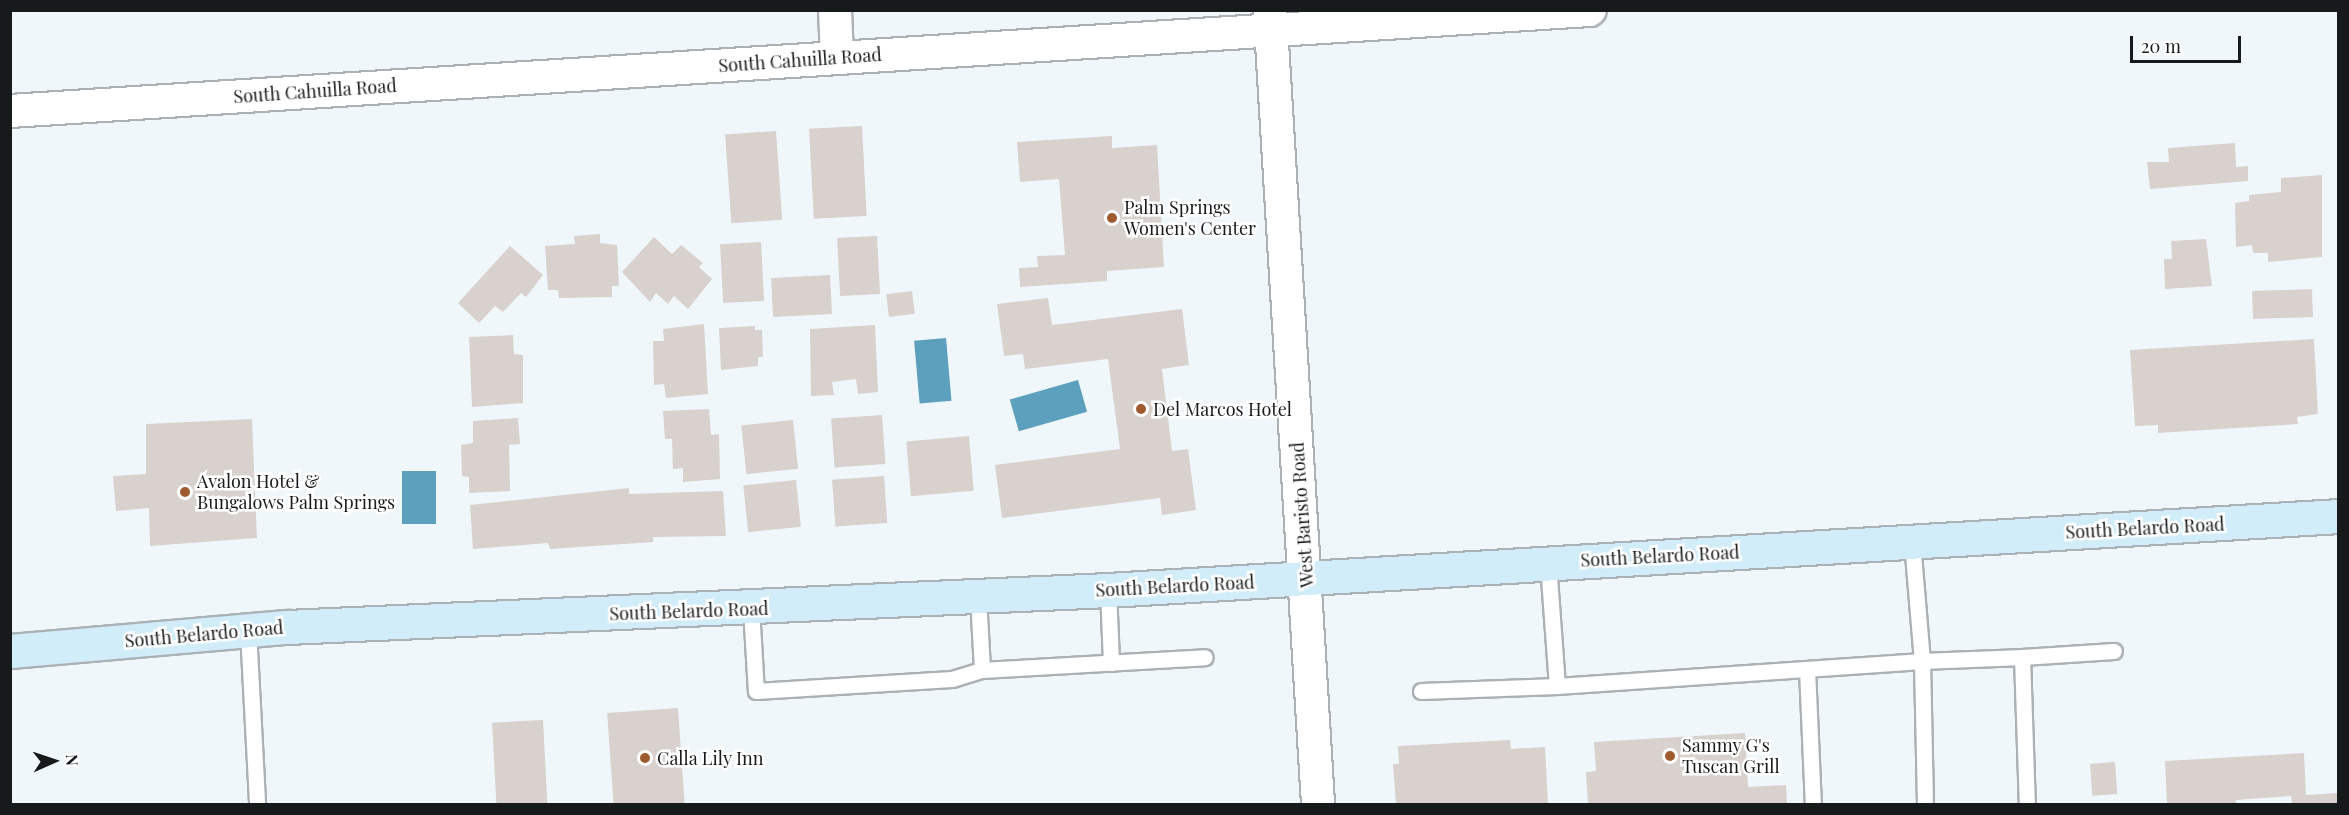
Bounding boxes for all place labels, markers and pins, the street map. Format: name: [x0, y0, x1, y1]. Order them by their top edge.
place label: Palm Springs Women's Center: [1124, 197, 1256, 240]
marker: Palm Springs Women's Center: [1105, 211, 1119, 225]
place label: Del Marcos Hotel: [1153, 398, 1292, 420]
marker: Del Marcos Hotel: [1134, 402, 1148, 416]
place label: Avalon Hotel & Bungalows Palm Springs: [197, 471, 395, 514]
marker: Avalon Hotel & Bungalows Palm Springs: [178, 485, 192, 499]
place label: Sammy G's Tuscan Grill: [1682, 735, 1780, 777]
place label: Calla Lily Inn: [657, 747, 764, 769]
marker: Sammy G's Tuscan Grill: [1663, 749, 1677, 763]
marker: Calla Lily Inn: [638, 751, 652, 765]

